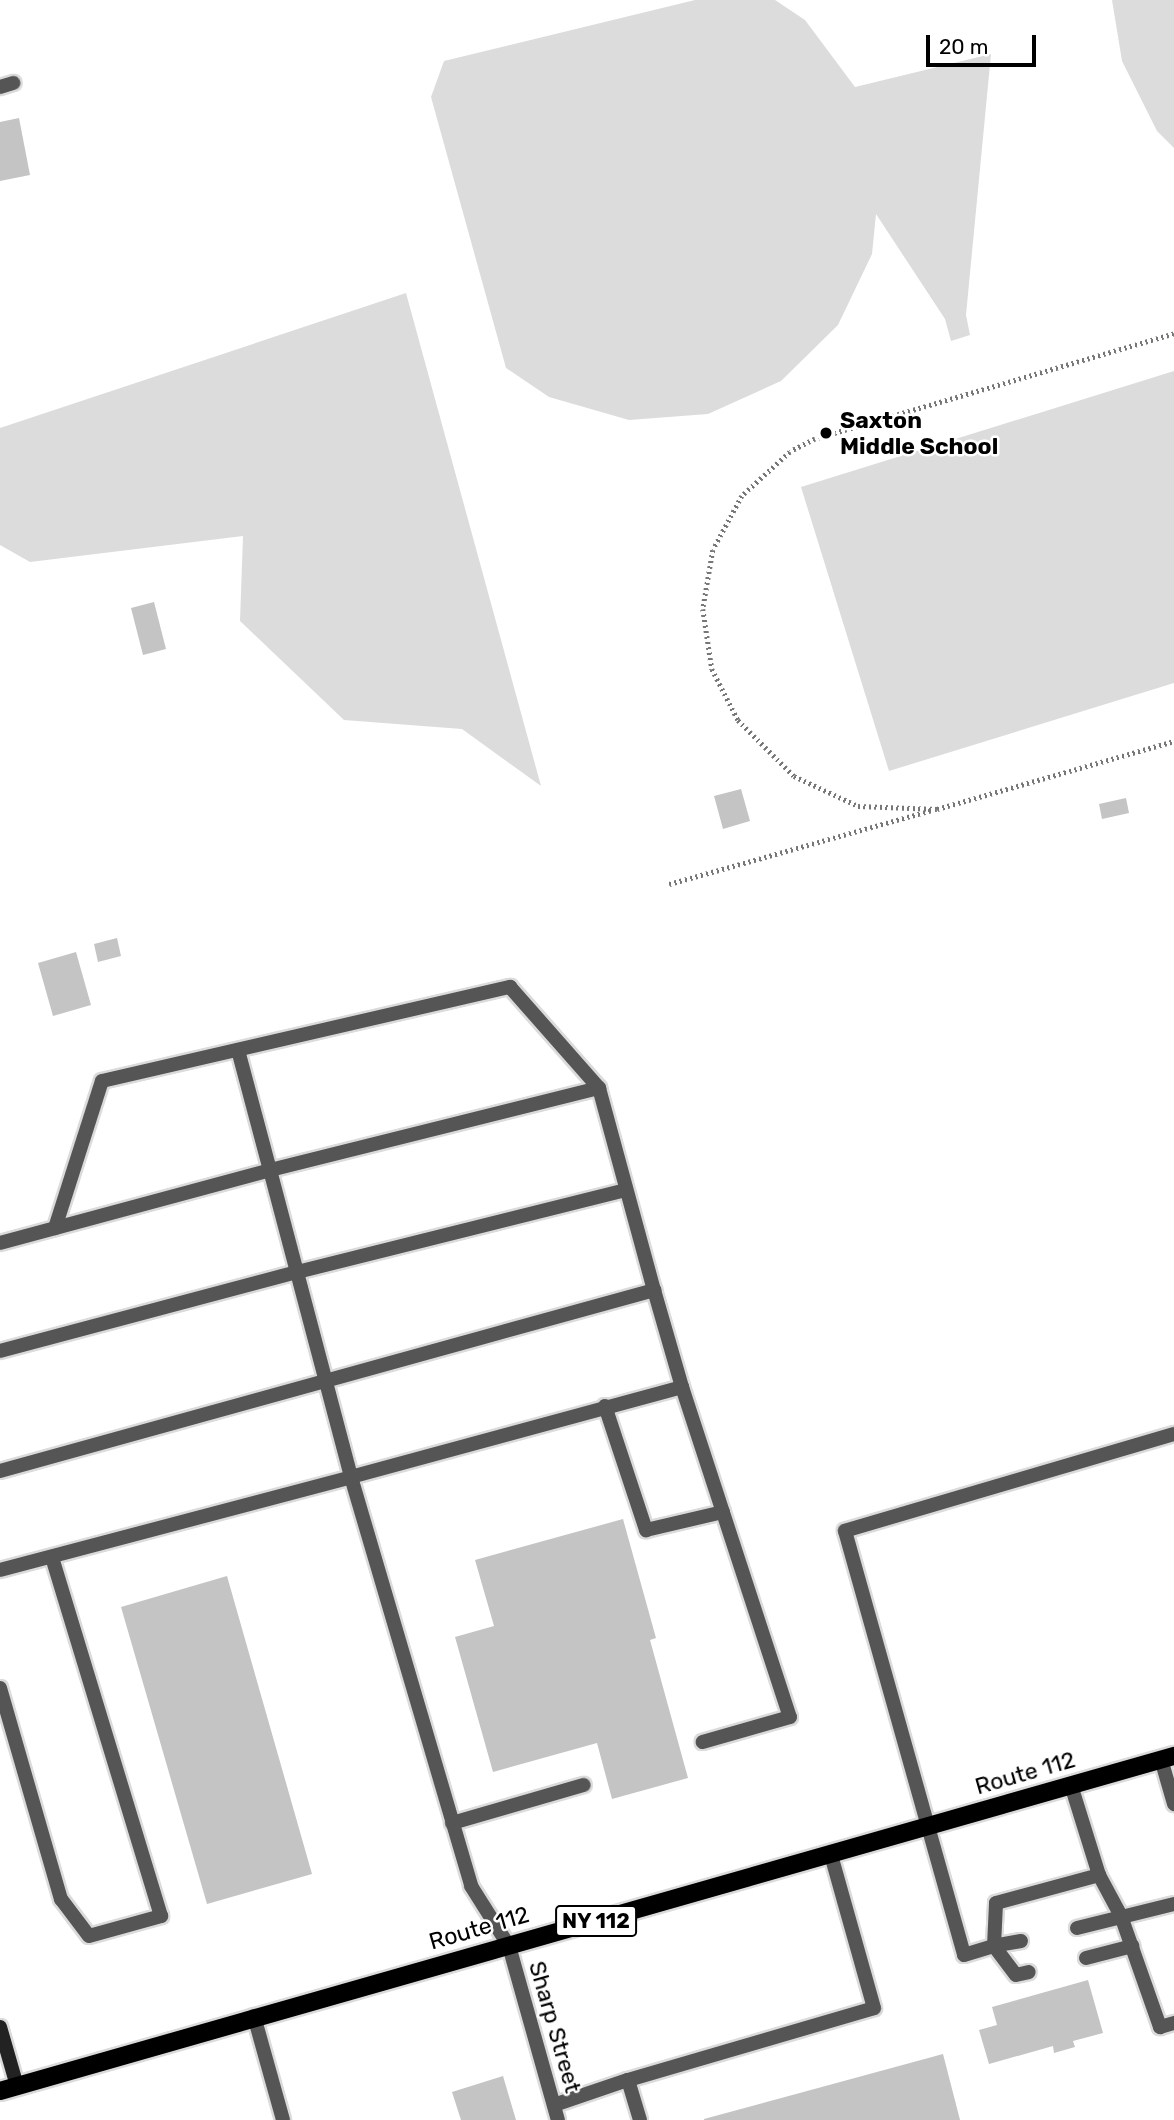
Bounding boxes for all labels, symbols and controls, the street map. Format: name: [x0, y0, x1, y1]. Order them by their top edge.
scale bar: [929, 21, 1039, 65]
text: 20 m: [939, 34, 988, 59]
place label: Saxton Middle School: [840, 406, 998, 460]
marker: Saxton Middle School: [818, 425, 834, 441]
street label: Route 112: [972, 1746, 1078, 1800]
street label: Route 112: [426, 1901, 532, 1955]
road number: NY 112: [554, 1904, 638, 1938]
street label: Sharp Street: [523, 1958, 587, 2096]

